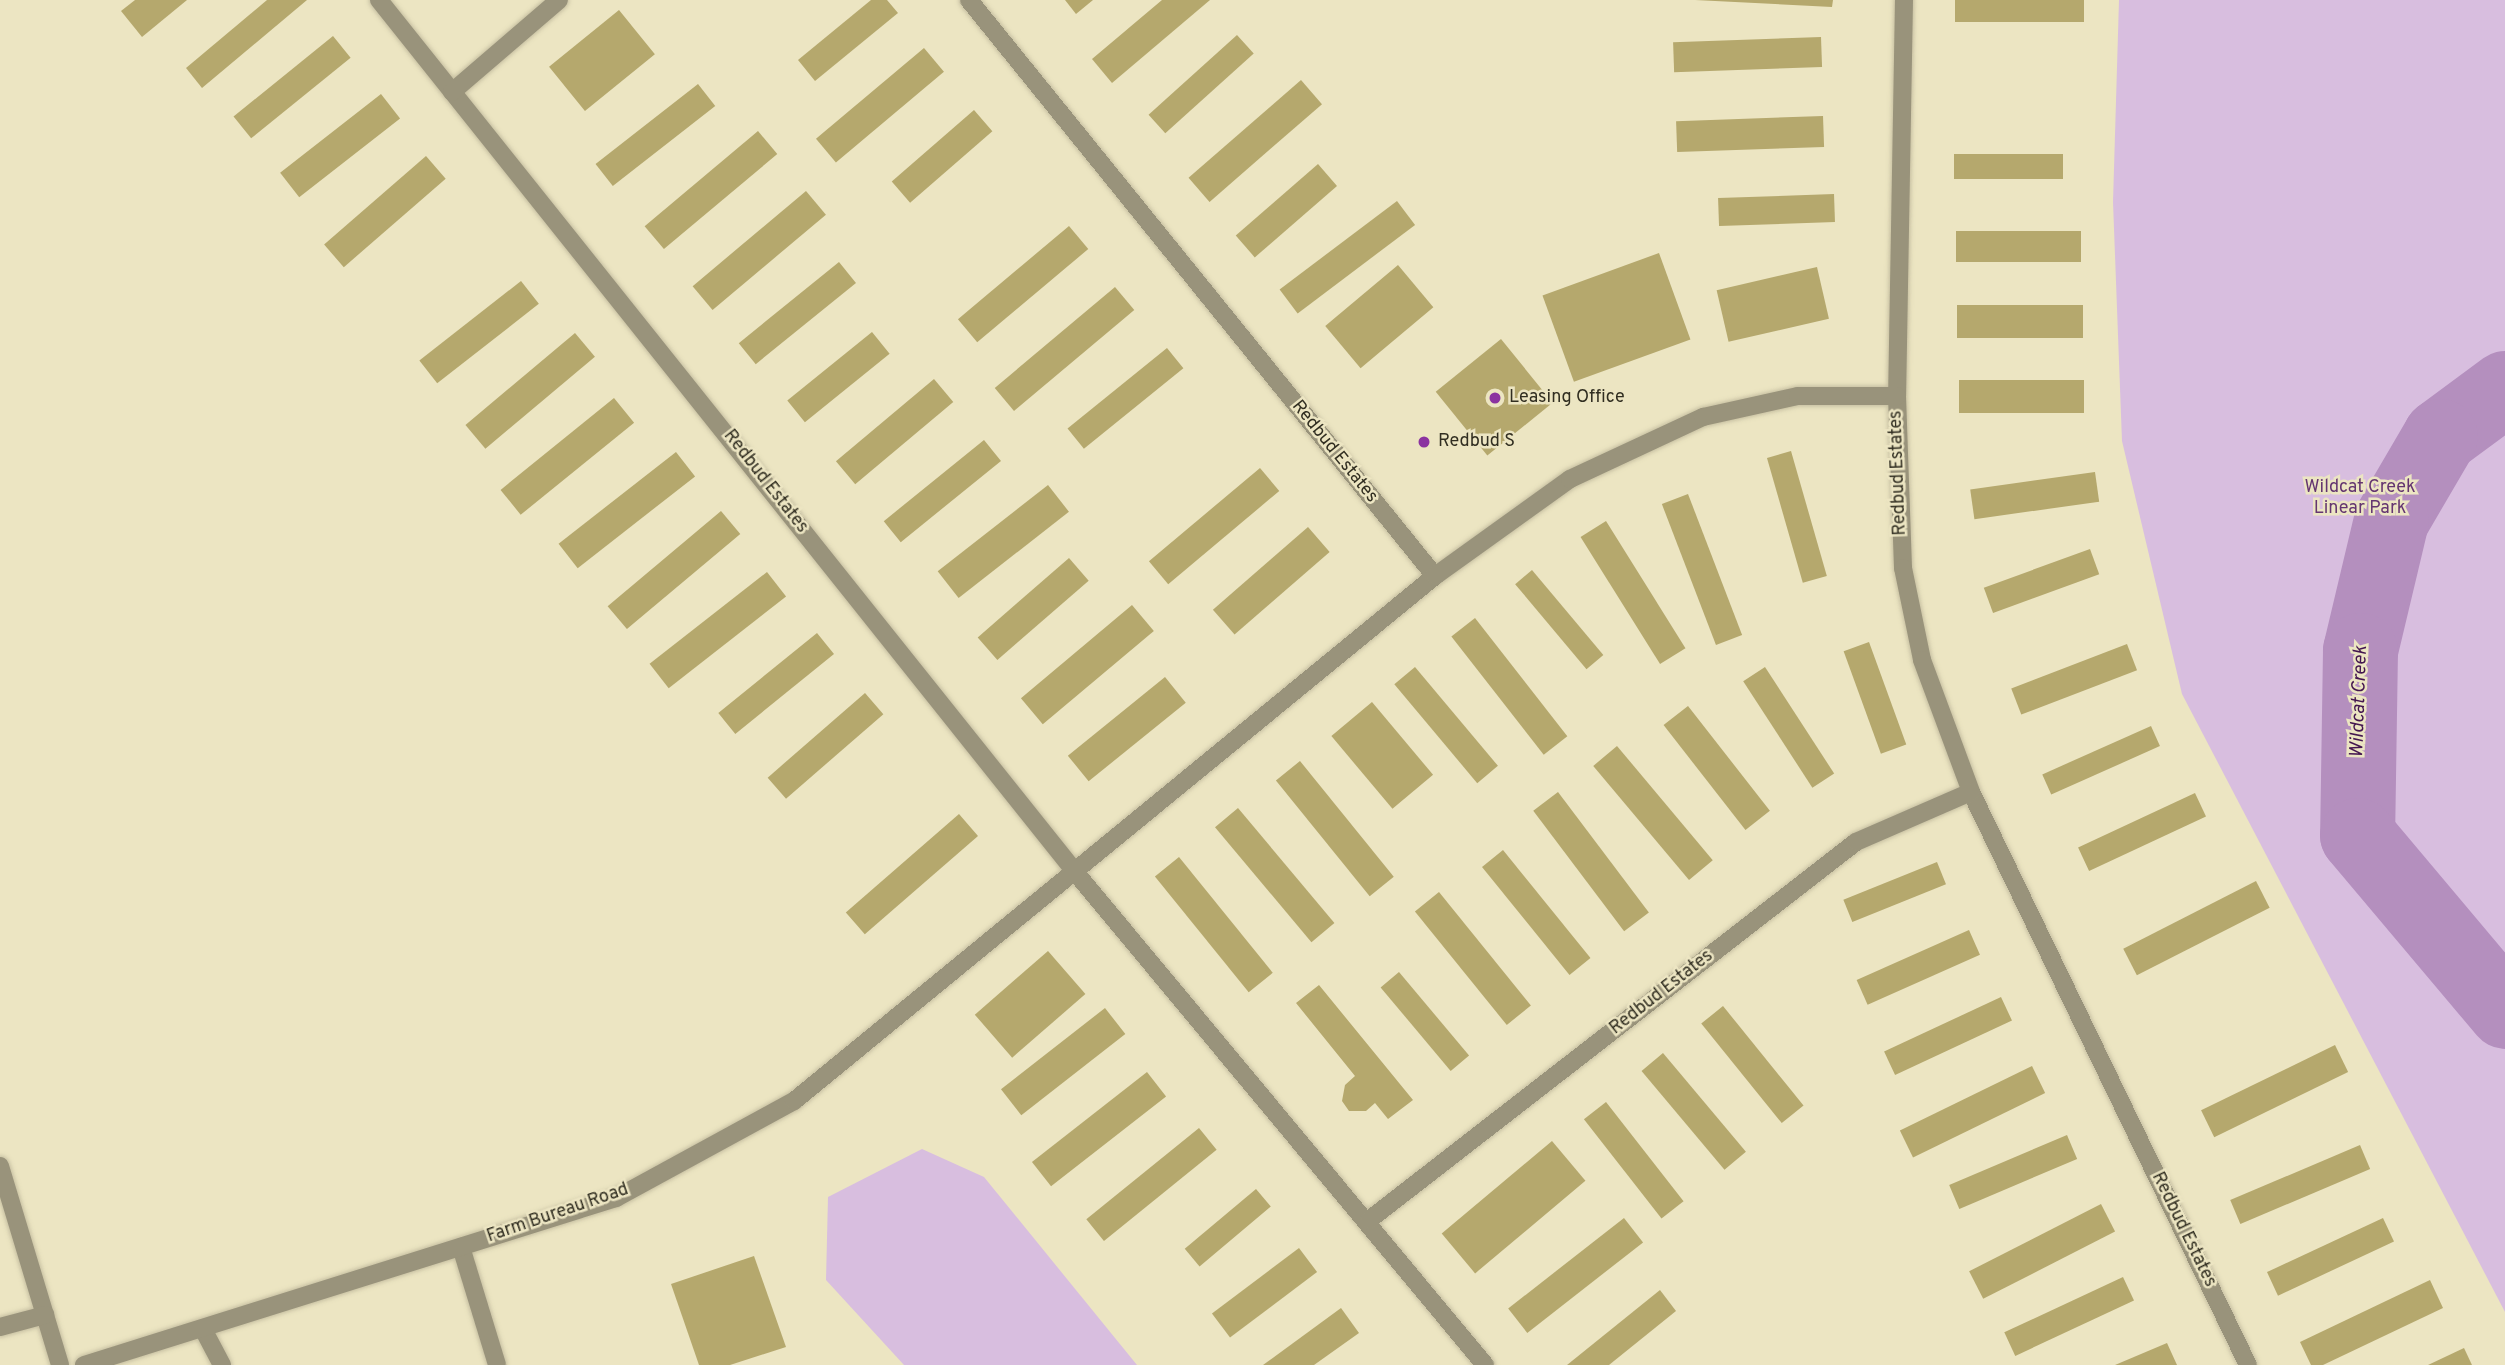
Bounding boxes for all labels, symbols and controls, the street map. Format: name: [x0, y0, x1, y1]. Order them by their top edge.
place label: Leasing Office: [1509, 387, 1625, 409]
marker: Leasing Office: [1487, 390, 1503, 406]
street label: Redbud Estates: [1286, 397, 1382, 507]
street label: Redbud Estates: [1886, 410, 1912, 536]
street label: Redbud Estates: [718, 426, 812, 538]
place label: Redbud S: [1438, 431, 1515, 453]
marker: Redbud S: [1416, 434, 1432, 450]
park label: Wildcat Creek Linear Park: [2304, 478, 2416, 520]
water label: Wildcat Creek: [2347, 646, 2373, 758]
street label: Redbud Estates: [1606, 946, 1718, 1040]
street label: Redbud Estates: [2146, 1169, 2220, 1291]
street label: Farm Bureau Road: [484, 1180, 632, 1248]

